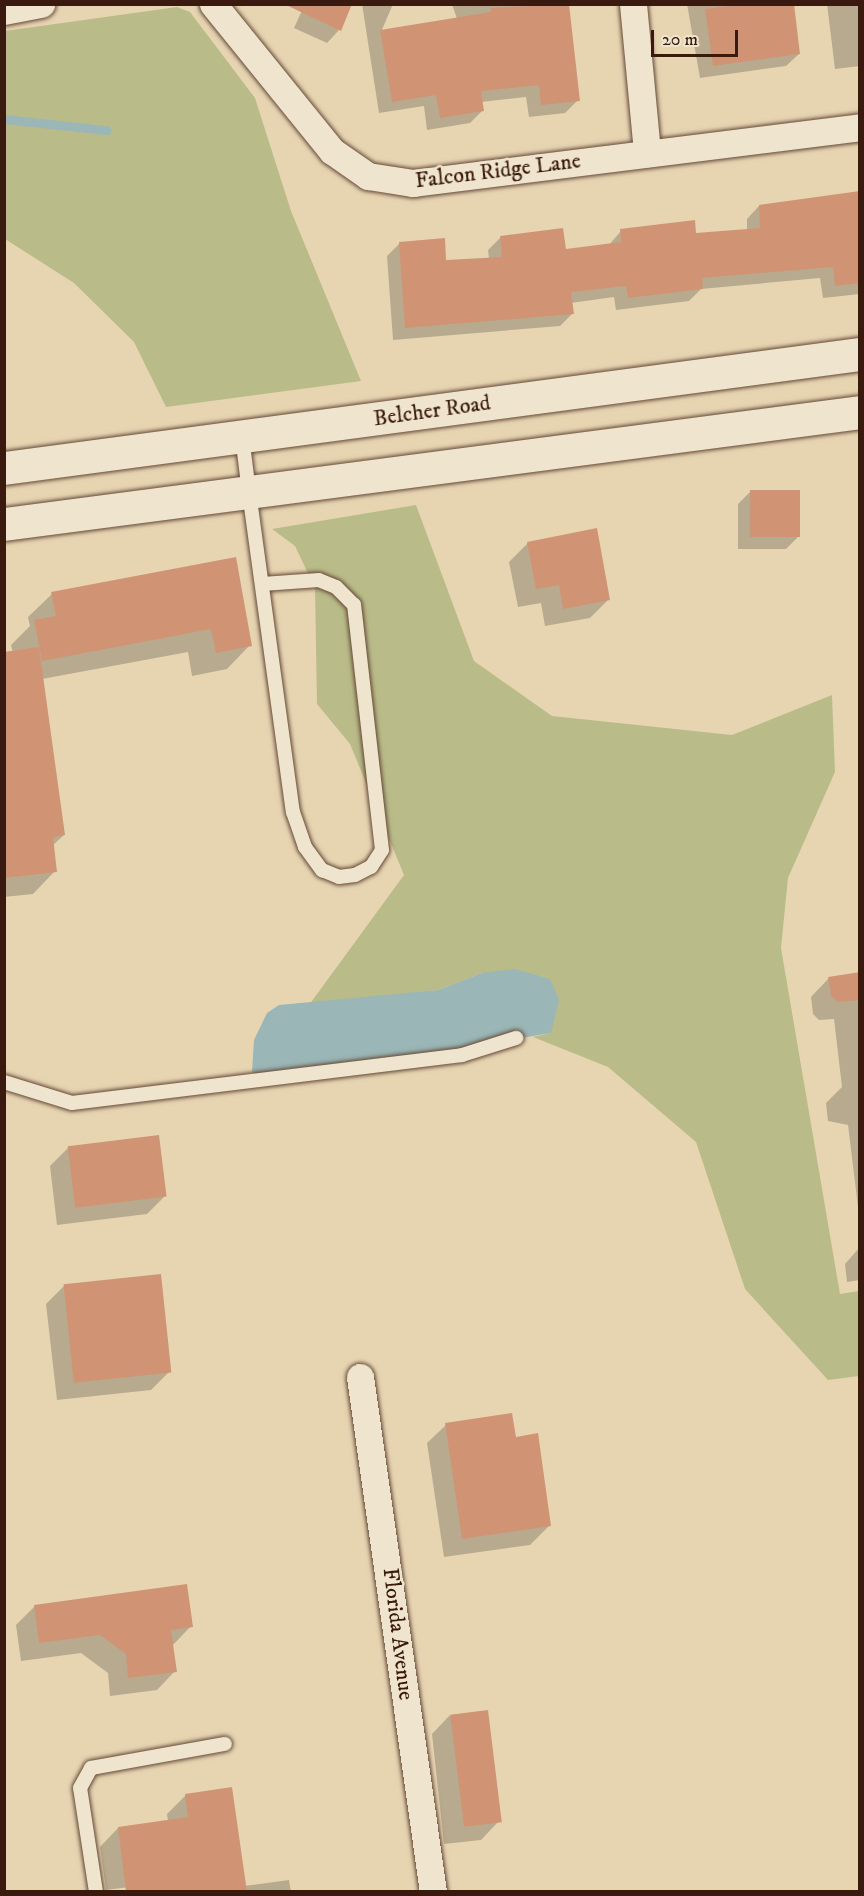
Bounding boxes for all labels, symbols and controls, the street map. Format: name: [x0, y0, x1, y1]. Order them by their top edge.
scale bar: [654, 18, 741, 56]
text: 20 m: [662, 29, 698, 51]
street label: Falcon Ridge Lane: [414, 148, 582, 194]
street label: Belcher Road: [372, 390, 492, 432]
street label: Florida Avenue: [377, 1566, 419, 1702]

